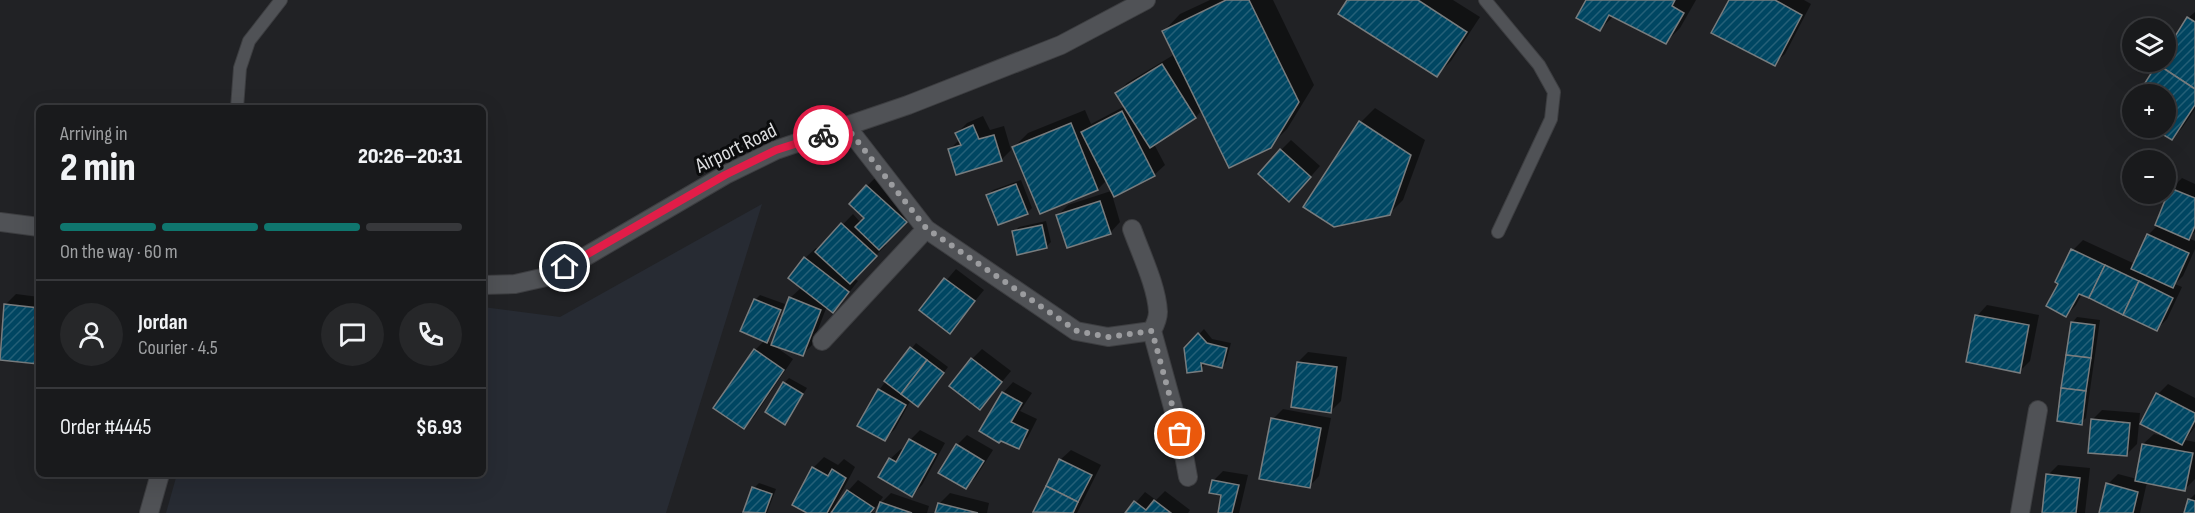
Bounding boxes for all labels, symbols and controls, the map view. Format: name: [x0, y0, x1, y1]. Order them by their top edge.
map controls: [2122, 18, 2176, 204]
button: layers: [2122, 18, 2176, 72]
button: +: [2122, 84, 2176, 138]
courier: [793, 105, 853, 165]
street label: Airport Road: [690, 118, 781, 179]
icon: bike: [807, 119, 840, 152]
text: Arriving in: [60, 122, 128, 146]
text: 20:26–20:31: [358, 143, 462, 170]
text: 2 min: [60, 145, 136, 192]
button: −: [2122, 150, 2176, 204]
text: On the way · 60 m: [60, 240, 178, 264]
pin: [539, 241, 590, 292]
icon: home: [548, 250, 581, 283]
button: person: [60, 303, 123, 366]
button: chat: [321, 303, 384, 366]
button: phone: [399, 303, 462, 366]
text: Jordan: [138, 309, 187, 336]
text: Courier · 4.5: [138, 336, 218, 360]
pin: [1154, 408, 1205, 459]
text: Order #4445: [60, 414, 151, 441]
text: $6.93: [416, 414, 462, 441]
icon: bag: [1163, 417, 1196, 450]

